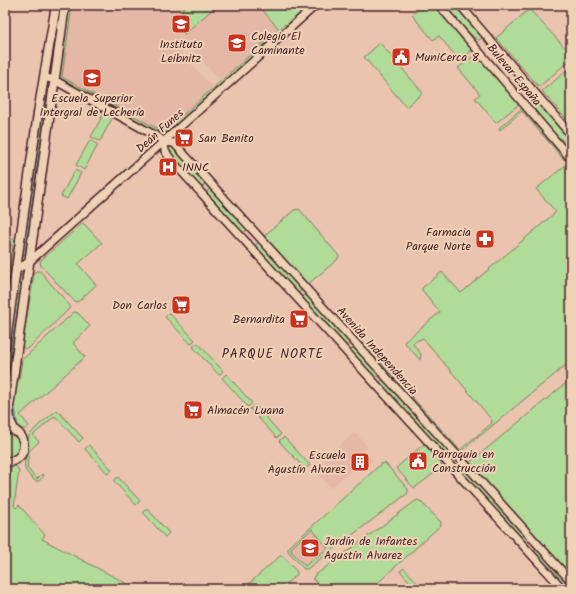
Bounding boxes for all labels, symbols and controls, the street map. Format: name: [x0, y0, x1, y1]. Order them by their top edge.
school or university icon: Instituto Leibnitz: [170, 13, 192, 35]
place label: Colegio El Caminante: [251, 27, 305, 60]
school or university icon: Colegio El Caminante: [226, 32, 248, 54]
place label: Instituto Leibnitz: [159, 35, 203, 68]
street label: Bulevar España: [482, 39, 546, 111]
public building icon: MuniCerca 8: [390, 46, 412, 68]
place label: MuniCerca 8: [415, 48, 480, 67]
school or university icon: Escuela Superior Intergral de Lechería: [81, 67, 103, 89]
place label: Escuela Superior Intergral de Lechería: [40, 89, 145, 122]
street label: Deán Funes: [132, 104, 188, 158]
supermarket icon: San Benito: [173, 127, 195, 149]
place label: San Benito: [198, 129, 254, 148]
hospital icon: INNC: [157, 156, 179, 178]
place label: INNC: [182, 158, 209, 177]
place label: Farmacia Parque Norte: [406, 223, 472, 256]
pharmacy icon: Farmacia Parque Norte: [474, 228, 496, 250]
supermarket icon: Don Carlos: [170, 294, 192, 316]
place label: Don Carlos: [112, 296, 167, 315]
street label: Avenida Independencia: [332, 302, 422, 400]
supermarket icon: Bernardita: [288, 308, 310, 330]
place label: Bernardita: [233, 310, 285, 329]
district label: PARQUE NORTE: [222, 344, 324, 365]
supermarket icon: Almacén Luana: [182, 399, 204, 421]
place label: Almacén Luana: [207, 401, 285, 420]
place label: Parroquia en Construcción: [432, 445, 496, 478]
place label: Escuela Agustín Alvarez: [268, 446, 346, 479]
public building icon: Parroquia en Construcción: [407, 450, 429, 472]
building icon: Escuela Agustín Alvarez: [349, 451, 371, 473]
place label: Jardín de Infantes Agustín Alvarez: [324, 532, 417, 565]
school or university icon: Jardín de Infantes Agustín Alvarez: [299, 537, 321, 559]

